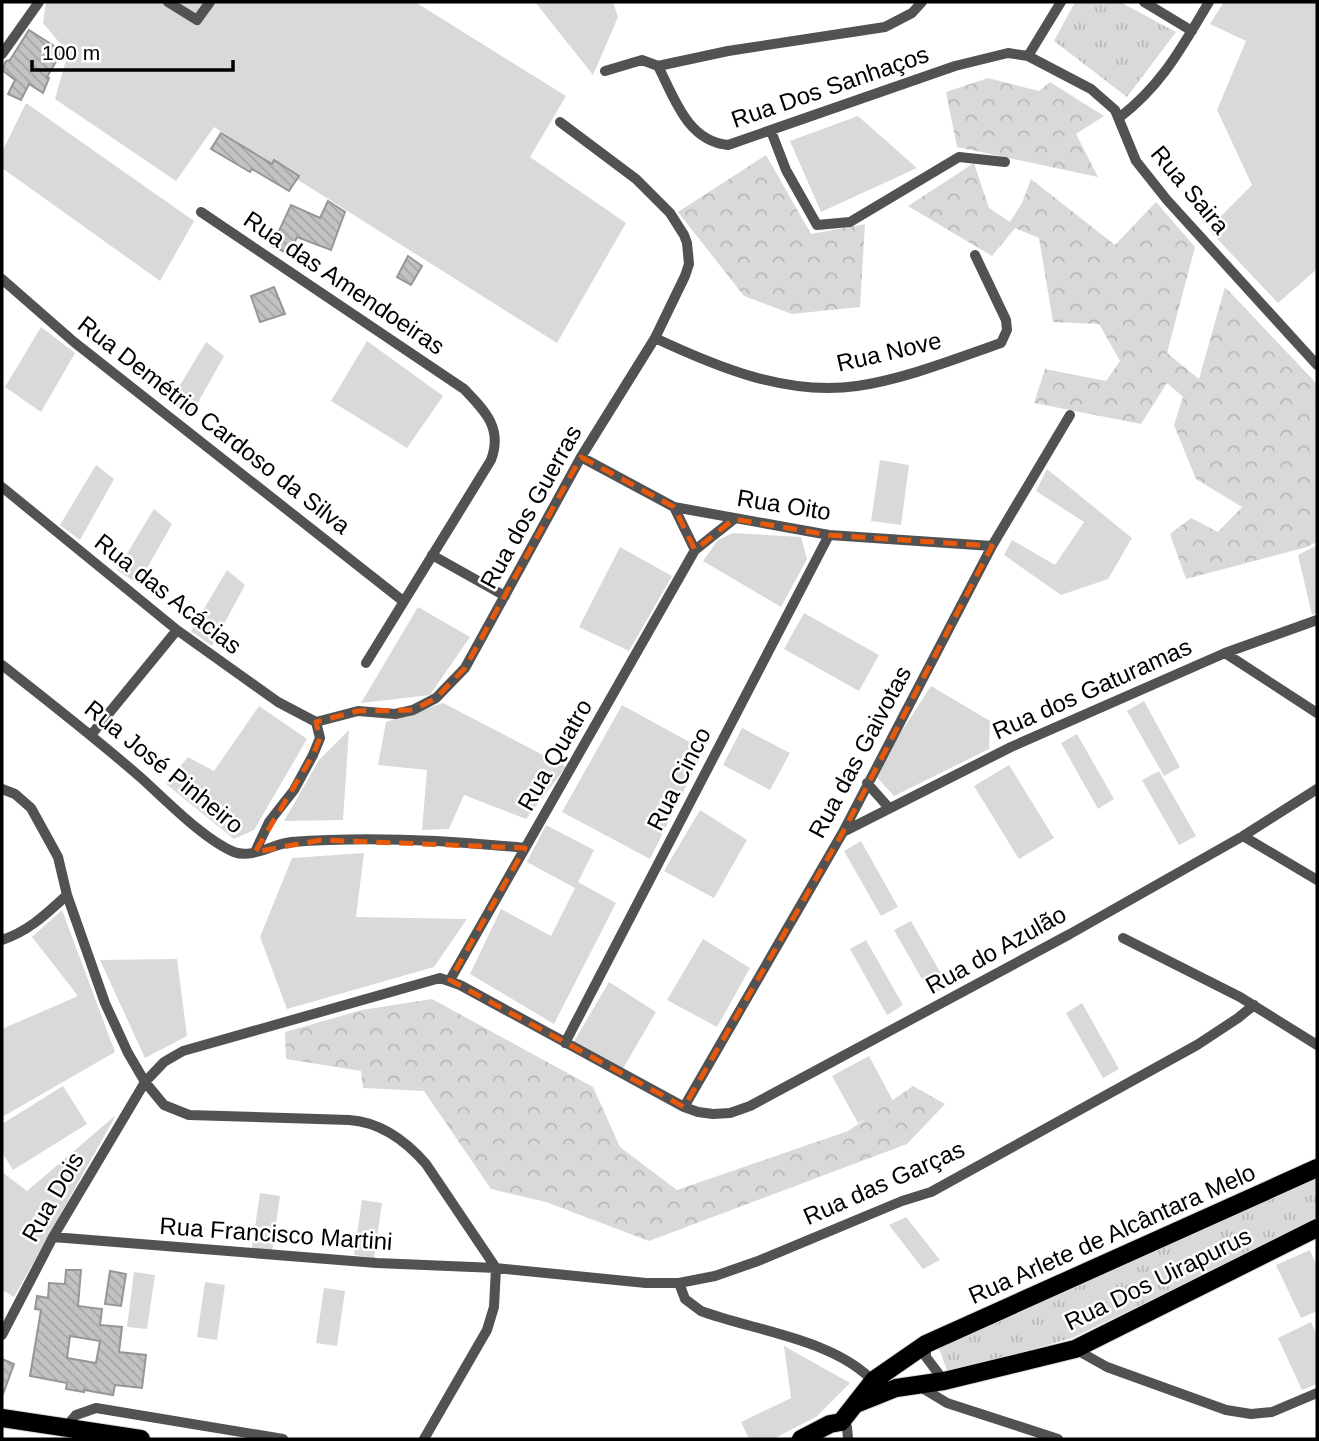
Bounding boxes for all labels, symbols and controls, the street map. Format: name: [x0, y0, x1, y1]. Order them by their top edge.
scale bar: [32, 28, 233, 72]
street label: Rua Dos Sanhaços: [728, 40, 932, 133]
text: 100 m: [42, 41, 100, 64]
street label: Rua Saira: [1146, 140, 1235, 240]
street label: Rua das Amendoeiras: [239, 205, 450, 360]
street label: Rua Demétrio Cardoso da Silva: [73, 310, 356, 540]
street label: Rua Nove: [834, 326, 944, 377]
street label: Rua dos Guerras: [474, 420, 587, 593]
street label: Rua Oito: [735, 484, 833, 525]
street label: Rua das Acácias: [90, 528, 247, 659]
street label: Rua dos Gaturamas: [988, 633, 1195, 745]
street label: Rua das Gaivotas: [803, 661, 916, 842]
street label: Rua José Pinheiro: [80, 694, 249, 839]
street label: Rua Quatro: [512, 694, 597, 815]
street label: Rua Cinco: [641, 723, 716, 835]
street label: Rua do Azulão: [921, 900, 1071, 999]
street label: Rua das Garças: [799, 1135, 969, 1230]
street label: Rua Dois: [16, 1147, 89, 1246]
street label: Rua Arlete de Alcântara Melo: [964, 1158, 1259, 1309]
street label: Rua Francisco Martini: [159, 1212, 393, 1255]
street label: Rua Dos Uirapurus: [1060, 1222, 1255, 1335]

